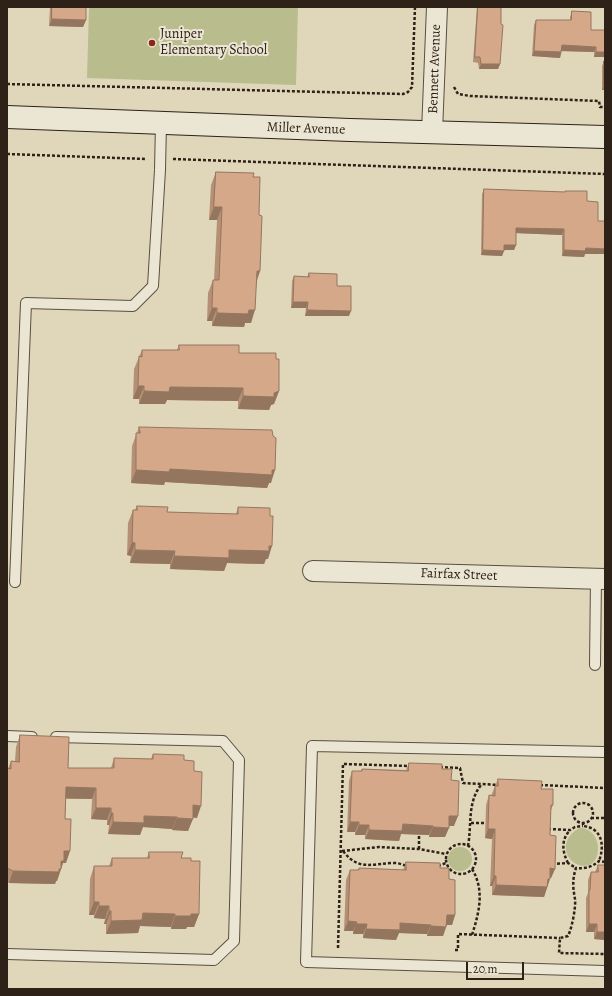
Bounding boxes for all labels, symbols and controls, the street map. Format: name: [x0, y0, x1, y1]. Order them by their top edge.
street label: Bennett Avenue: [425, 24, 445, 114]
place label: Juniper Elementary School: [160, 27, 267, 60]
marker: Juniper Elementary School: [147, 38, 157, 48]
street label: Miller Avenue: [266, 119, 346, 139]
street label: Fairfax Street: [420, 565, 498, 585]
scale bar: [468, 954, 526, 980]
text: 20 m: [473, 961, 497, 977]

